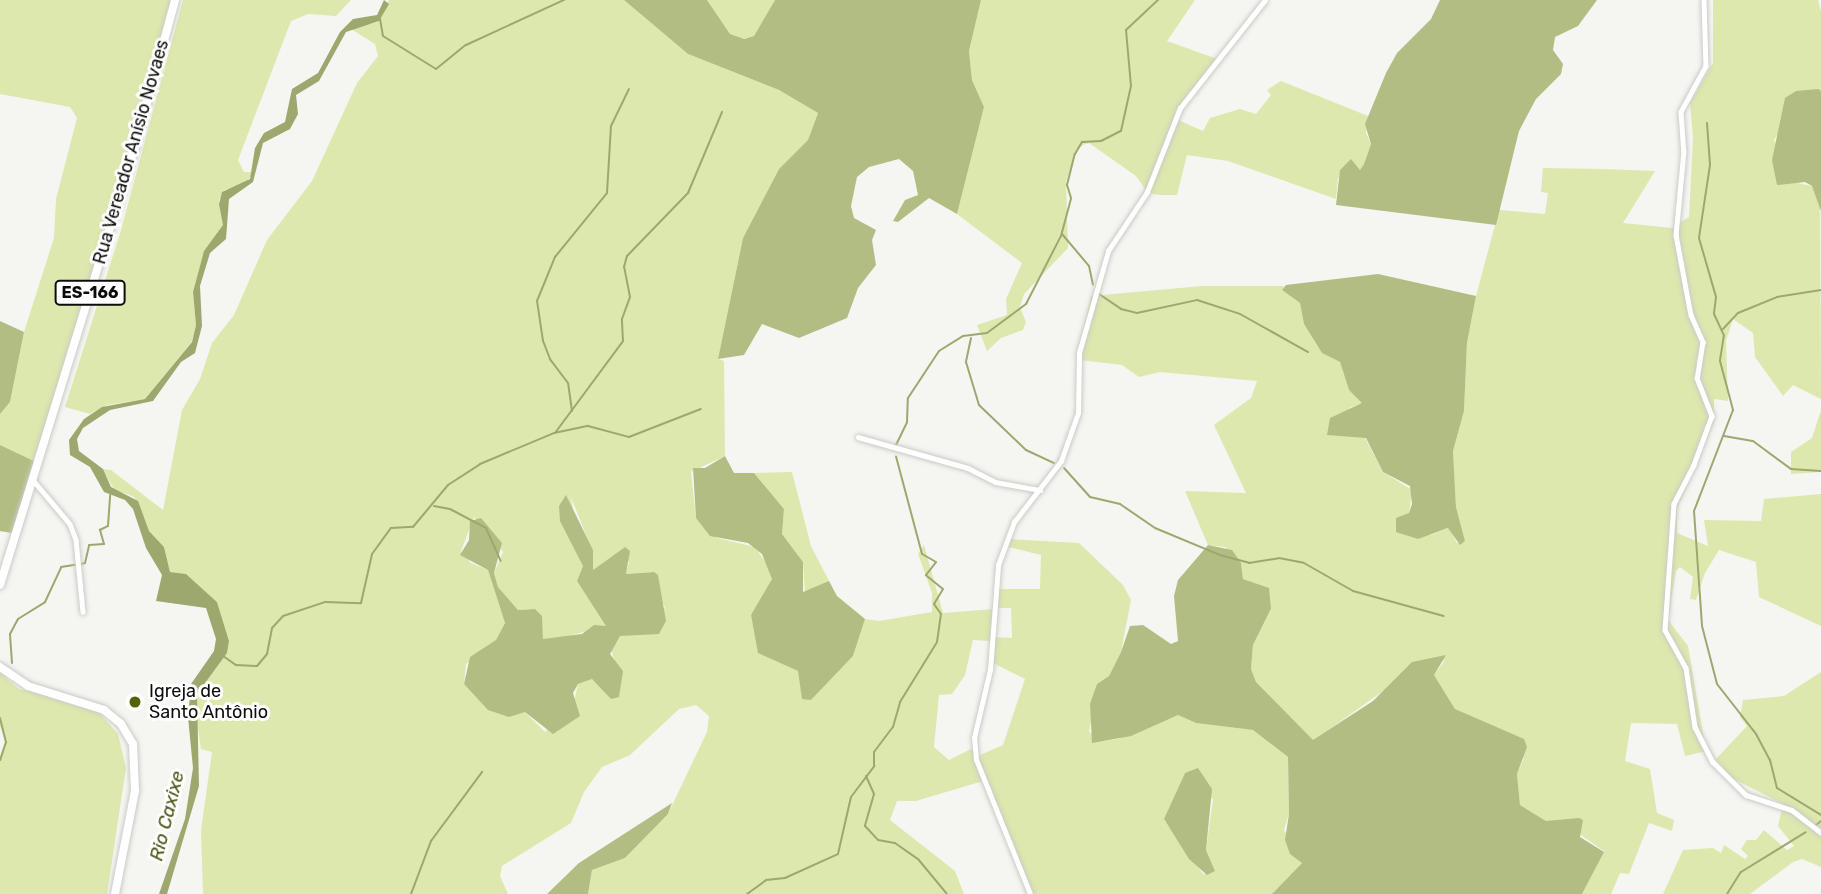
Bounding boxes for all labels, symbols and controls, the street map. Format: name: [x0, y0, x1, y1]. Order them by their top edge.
street label: Rua Vereador Anísio Novaes: [88, 37, 174, 267]
road number: ES-166: [53, 280, 127, 306]
place label: Igreja de Santo Antônio: [149, 681, 268, 724]
marker: Igreja de Santo Antônio: [127, 694, 143, 710]
water label: Rio Caxixe: [145, 769, 189, 863]

